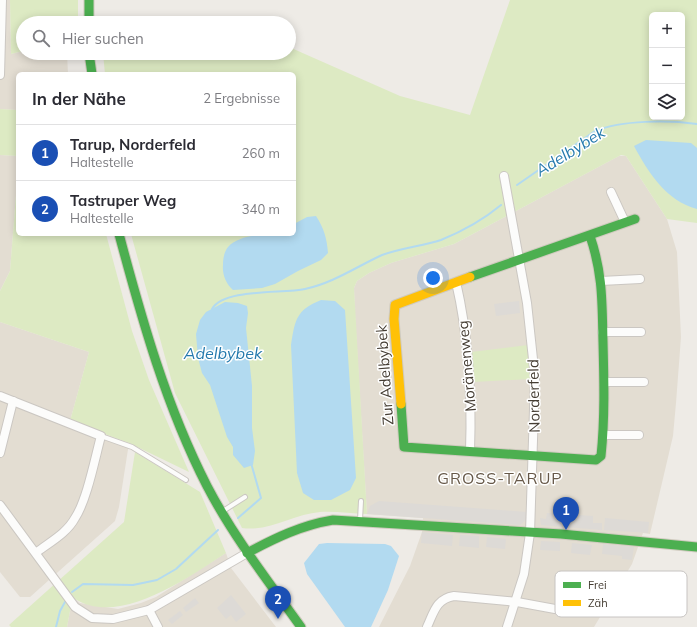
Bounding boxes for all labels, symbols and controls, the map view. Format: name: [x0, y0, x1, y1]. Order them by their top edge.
map controls: [649, 12, 685, 120]
button: +: [649, 12, 685, 48]
search box: [16, 16, 296, 60]
icon: search: [30, 27, 52, 49]
text: Hier suchen: [62, 29, 144, 48]
button: −: [649, 48, 685, 84]
button: layers: [649, 84, 685, 120]
text: In der Nähe: [32, 88, 126, 109]
text: 2 Ergebnisse: [203, 90, 280, 106]
water label: Adelbybek: [531, 121, 609, 181]
text: Tarup, Norderfeld: [70, 135, 196, 154]
text: 1: [41, 145, 49, 161]
text: 260 m: [242, 145, 280, 161]
text: Haltestelle: [70, 154, 134, 170]
text: Tastruper Weg: [70, 191, 176, 210]
text: 2: [41, 201, 49, 217]
text: 340 m: [242, 201, 280, 217]
text: Haltestelle: [70, 210, 134, 226]
your location: [423, 268, 443, 288]
street label: Moränenweg: [453, 320, 480, 413]
street label: Zur Adelbybek: [372, 324, 397, 426]
water label: Adelbybek: [183, 343, 263, 363]
street label: Norderfeld: [523, 359, 544, 433]
district label: GROSS-TARUP: [437, 468, 563, 488]
pin: 1: [553, 497, 579, 530]
legend: [555, 571, 687, 617]
text: Frei: [588, 578, 607, 592]
pin: 2: [265, 586, 291, 619]
text: Zäh: [588, 596, 608, 610]

